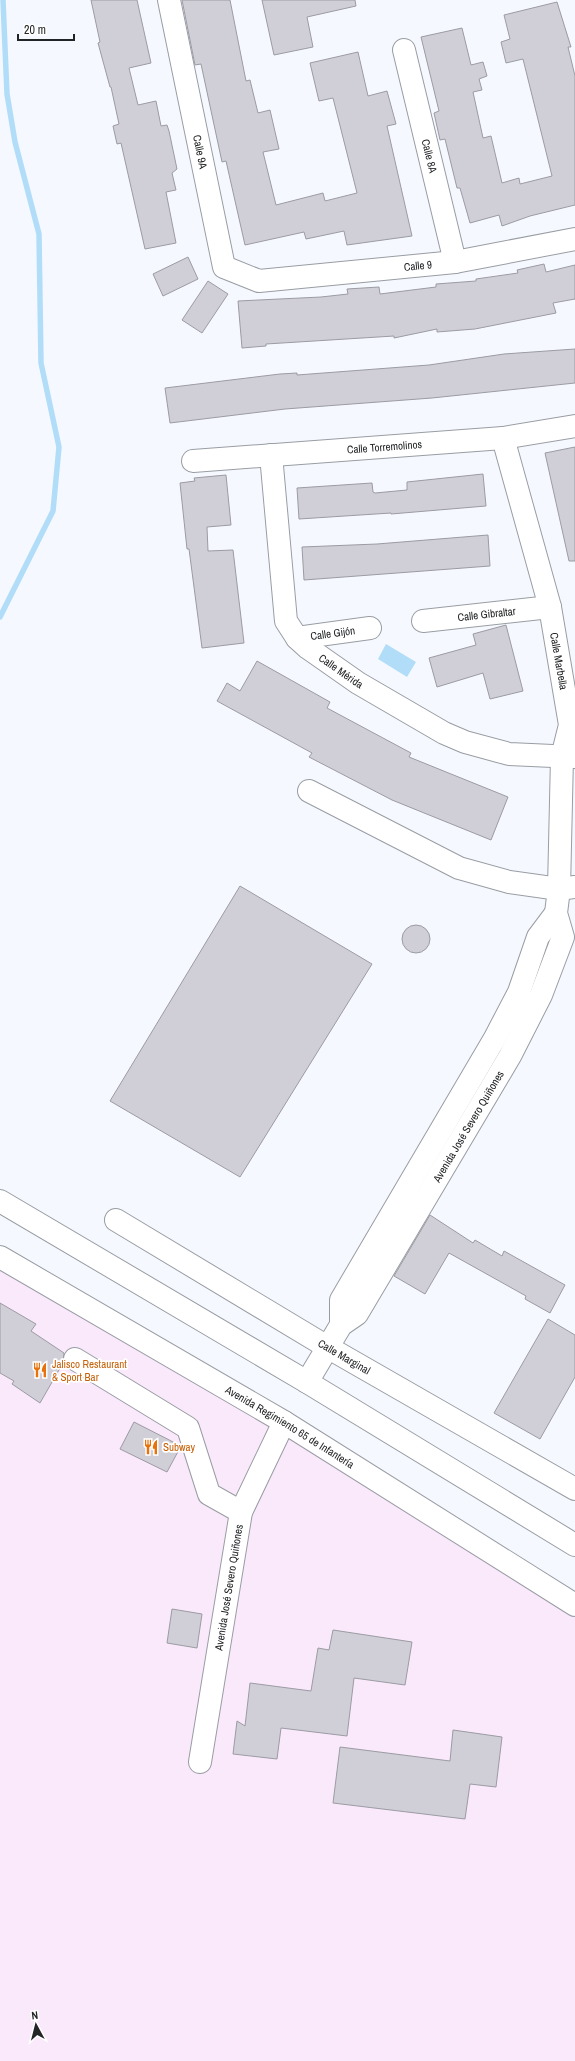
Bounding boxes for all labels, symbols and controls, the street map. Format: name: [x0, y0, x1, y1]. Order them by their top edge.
scale bar: [18, 16, 74, 42]
text: 20 m: [24, 22, 46, 38]
street label: Calle 9A: [190, 134, 211, 171]
street label: Calle 8A: [419, 138, 441, 175]
street label: Calle 9: [403, 257, 433, 274]
street label: Calle Torremolinos: [346, 437, 423, 457]
street label: Calle Gibraltar: [457, 604, 516, 624]
street label: Calle Gijón: [310, 623, 356, 643]
street label: Calle Marbella: [547, 631, 571, 691]
street label: Calle Mérida: [316, 651, 366, 691]
street label: Avenida José Severo Quiñones: [429, 1067, 507, 1186]
street label: Calle Marginal: [315, 1336, 373, 1377]
place label: Jalisco Restaurant & Sport Bar: [52, 1357, 127, 1384]
restaurant icon: Jalisco Restaurant & Sport Bar: [31, 1361, 49, 1379]
street label: Avenida Regimiento 65 de Infantería: [222, 1382, 357, 1471]
restaurant icon: Subway: [142, 1438, 160, 1456]
place label: Subway: [163, 1440, 196, 1454]
street label: Avenida José Severo Quiñones: [211, 1523, 246, 1652]
north arrow: [16, 2005, 56, 2045]
text: N: [31, 2008, 39, 2022]

